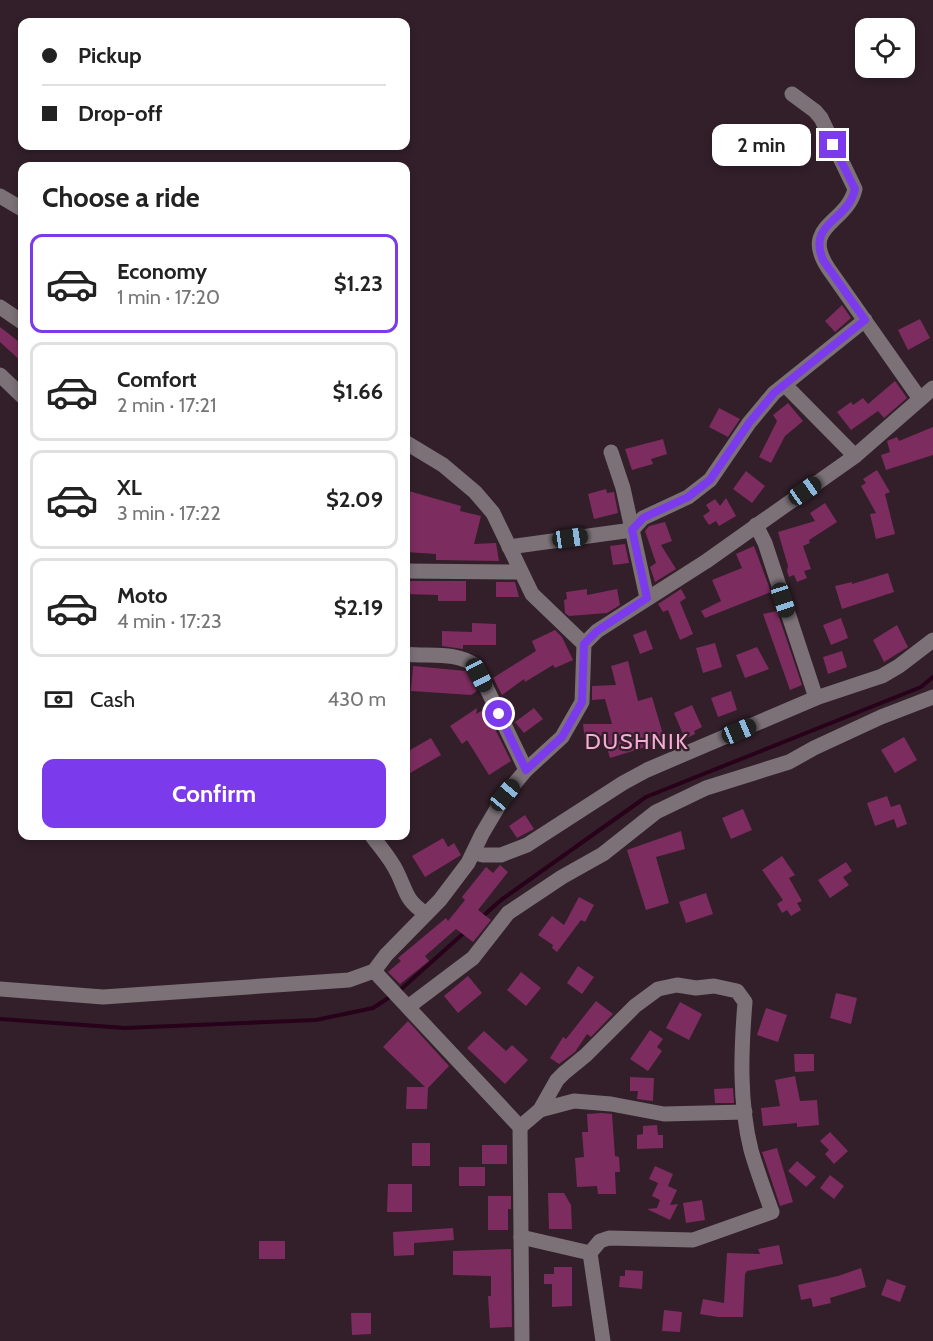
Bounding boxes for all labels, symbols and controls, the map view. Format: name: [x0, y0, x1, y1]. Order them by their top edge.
map controls: [855, 18, 915, 78]
button: locate: [855, 18, 915, 78]
text: Pickup: [78, 42, 142, 69]
text: Drop-off: [78, 100, 162, 127]
callout: 2 min: [713, 124, 812, 166]
route end: [819, 131, 846, 158]
text: 2 min: [737, 133, 786, 157]
text: Choose a ride: [42, 181, 200, 214]
icon: car: [45, 257, 99, 311]
text: Economy: [117, 258, 207, 285]
text: $1.23: [334, 270, 383, 297]
text: 1 min · 17:20: [117, 285, 220, 309]
icon: car: [45, 365, 99, 419]
text: Comfort: [117, 366, 196, 393]
text: $1.66: [333, 378, 383, 405]
text: 2 min · 17:21: [117, 393, 216, 417]
icon: car: [45, 473, 99, 527]
car: [785, 473, 825, 509]
text: XL: [117, 474, 142, 501]
text: $2.09: [326, 486, 383, 513]
text: 3 min · 17:22: [117, 501, 221, 525]
car: [551, 527, 589, 549]
car: [769, 580, 797, 620]
icon: car: [45, 581, 99, 635]
text: Moto: [117, 582, 168, 609]
text: $2.19: [334, 594, 383, 621]
text: 4 min · 17:23: [117, 609, 222, 633]
car: [463, 655, 495, 695]
icon: cash: [42, 683, 75, 716]
text: Cash: [90, 686, 135, 713]
text: 430 m: [328, 687, 386, 711]
route start: [485, 700, 512, 727]
car: [719, 716, 759, 746]
district label: DUSHNIK: [585, 728, 689, 755]
button: Confirm: [42, 759, 386, 828]
car: [487, 775, 523, 815]

